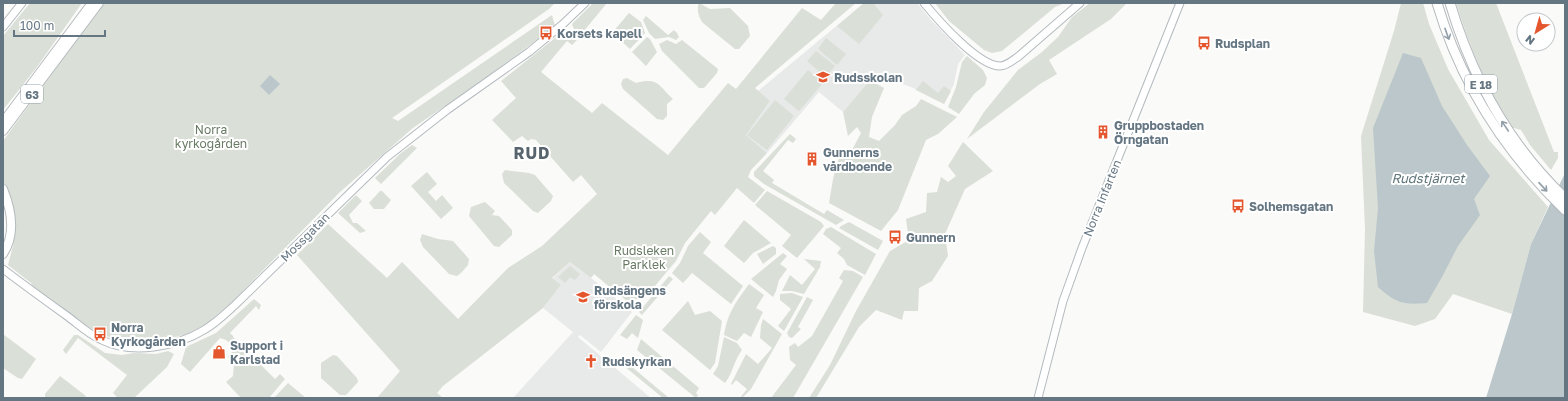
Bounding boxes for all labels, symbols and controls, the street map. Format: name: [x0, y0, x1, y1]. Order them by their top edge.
scale bar: [14, 12, 105, 38]
north arrow: [1516, 12, 1556, 52]
text: 100 m: [20, 18, 54, 33]
bus stop icon: Korsets kapell: [538, 25, 554, 41]
place label: Korsets kapell: [557, 26, 642, 41]
one-way arrow: [1444, 27, 1452, 39]
text: N: [1522, 33, 1537, 48]
bus stop icon: Rudsplan: [1196, 35, 1212, 51]
place label: Rudsplan: [1215, 36, 1270, 51]
school or university icon: Rudsskolan: [815, 69, 831, 85]
place label: Rudsskolan: [834, 70, 902, 85]
road number: E 18: [1465, 75, 1497, 93]
road number: 63: [21, 85, 43, 103]
place label: Gruppbostaden Örngatan: [1114, 118, 1204, 147]
one-way arrow: [1501, 120, 1509, 132]
park label: Norra kyrkogården: [175, 122, 247, 151]
building icon: Gruppbostaden Örngatan: [1095, 124, 1111, 140]
district label: RUD: [514, 143, 551, 163]
place label: Gunnerns vårdboende: [823, 145, 892, 174]
building icon: Gunnerns vårdboende: [804, 151, 820, 167]
street label: Norra Infarten: [1080, 157, 1124, 239]
water label: Rudstjärnet: [1391, 170, 1466, 186]
one-way arrow: [1538, 182, 1547, 192]
bus stop icon: Solhemsgatan: [1230, 198, 1246, 214]
place label: Solhemsgatan: [1249, 199, 1333, 214]
street label: Mossgatan: [277, 209, 333, 265]
bus stop icon: Gunnern: [887, 229, 903, 245]
place label: Gunnern: [906, 230, 956, 245]
park label: Rudsleken Parklek: [614, 243, 674, 272]
place label: Rudsängens förskola: [594, 283, 666, 312]
school or university icon: Rudsängens förskola: [575, 289, 591, 305]
place label: Norra Kyrkogården: [111, 320, 186, 349]
bus stop icon: Norra Kyrkogården: [92, 326, 108, 342]
place label: Support i Karlstad: [230, 338, 283, 367]
shop icon: Support i Karlstad: [211, 344, 227, 360]
church icon: Rudskyrkan: [583, 353, 599, 369]
place label: Rudskyrkan: [602, 354, 671, 369]

